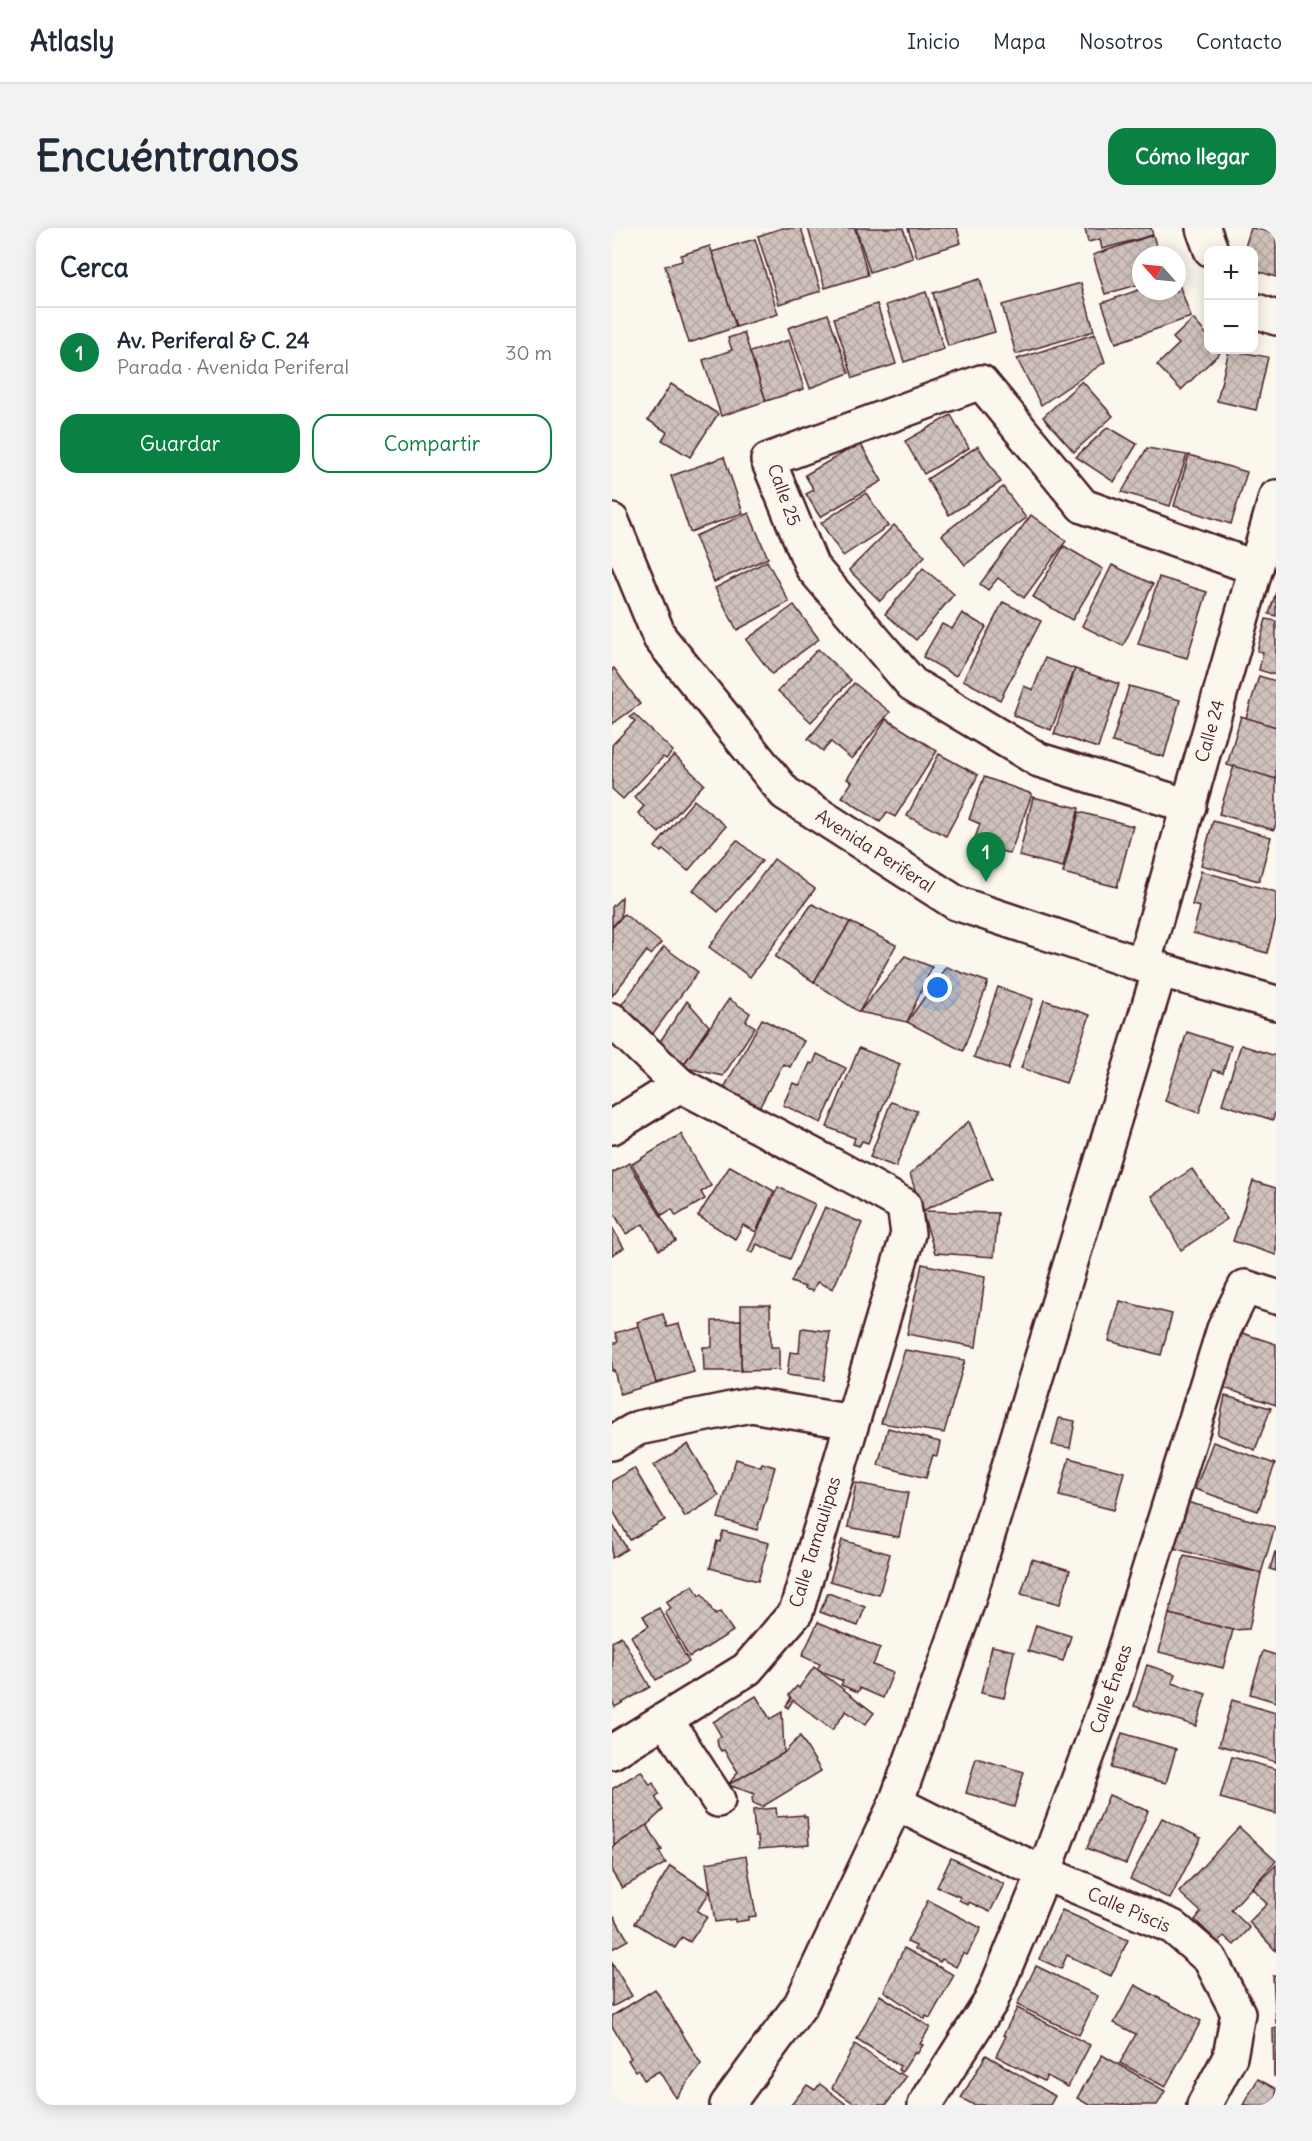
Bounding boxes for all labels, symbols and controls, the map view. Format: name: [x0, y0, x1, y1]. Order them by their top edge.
text: Atlasly: [30, 23, 114, 59]
text: Inicio: [907, 28, 960, 55]
text: Mapa: [993, 28, 1046, 55]
text: Nosotros: [1079, 28, 1163, 55]
text: Contacto: [1196, 28, 1282, 55]
button: Cómo llegar: [1108, 128, 1276, 185]
text: Encuéntranos: [36, 130, 299, 182]
north arrow: [1132, 246, 1186, 300]
map controls: [1204, 246, 1258, 354]
button: +: [1204, 246, 1258, 300]
text: Cerca: [60, 251, 129, 284]
button: −: [1204, 300, 1258, 354]
text: Av. Periferal & C. 24: [117, 326, 310, 354]
text: 1: [76, 340, 83, 365]
text: 30 m: [505, 340, 552, 365]
text: Parada · Avenida Periferal: [117, 354, 349, 379]
button: Guardar: [60, 414, 300, 473]
button: Compartir: [312, 414, 552, 473]
street label: Calle 25: [763, 461, 806, 529]
street label: Calle 24: [1190, 697, 1229, 765]
street label: Avenida Periferal: [811, 804, 939, 898]
pin: 1: [966, 832, 1006, 882]
your location: [923, 973, 952, 1002]
street label: Calle Tamaulipas: [784, 1474, 845, 1610]
street label: Calle Éneas: [1084, 1641, 1137, 1737]
street label: Calle Piscis: [1084, 1882, 1174, 1937]

